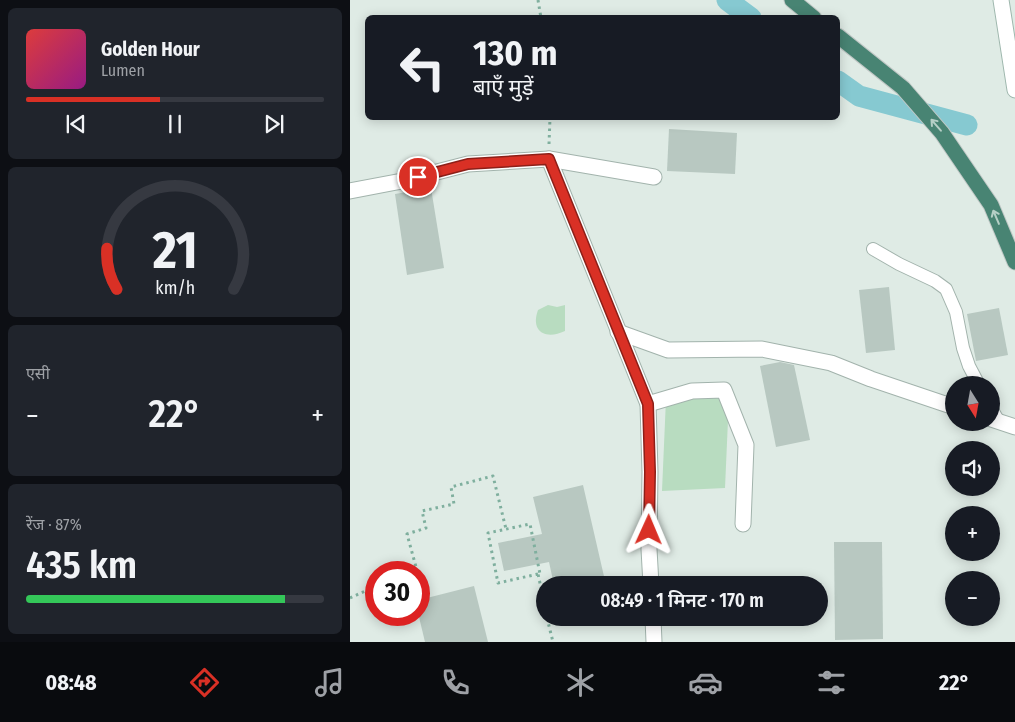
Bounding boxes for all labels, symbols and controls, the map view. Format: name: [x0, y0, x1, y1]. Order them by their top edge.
text: 130 m: [473, 32, 557, 74]
icon: left: [390, 35, 455, 100]
text: Golden Hour: [101, 38, 200, 61]
text: Lumen: [101, 61, 145, 80]
text: बाएँ मुड़ें: [473, 74, 534, 101]
icon: previous: [62, 110, 90, 138]
icon: pause: [161, 110, 189, 138]
icon: next: [260, 110, 288, 138]
one-way arrow: [930, 119, 941, 132]
pin: [397, 156, 439, 198]
icon: arrive: [404, 163, 432, 191]
one-way arrow: [991, 210, 1001, 225]
text: 21: [151, 219, 198, 282]
text: km/h: [155, 277, 195, 299]
text: एसी: [26, 364, 50, 383]
north arrow: [945, 376, 1000, 431]
map controls: [945, 376, 1000, 626]
text: 22°: [149, 391, 201, 437]
text: −: [26, 399, 39, 432]
text: +: [311, 399, 324, 432]
button: sound: [945, 441, 1000, 496]
position arrow: [622, 503, 674, 555]
button: +: [945, 506, 1000, 561]
text: रेंज · 87%: [26, 515, 82, 534]
text: 435 km: [26, 542, 137, 588]
speed limit sign: 30: [365, 561, 430, 626]
button: −: [945, 571, 1000, 626]
text: 08:49 · 1 मिनट · 170 m: [600, 589, 764, 612]
icon: directions: [187, 665, 222, 700]
icon: music: [312, 665, 347, 700]
icon: phone: [438, 665, 473, 700]
icon: climate: [563, 665, 598, 700]
icon: car: [688, 665, 723, 700]
icon: filters: [814, 665, 849, 700]
text: 08:48: [45, 669, 97, 696]
text: 22°: [939, 669, 970, 696]

